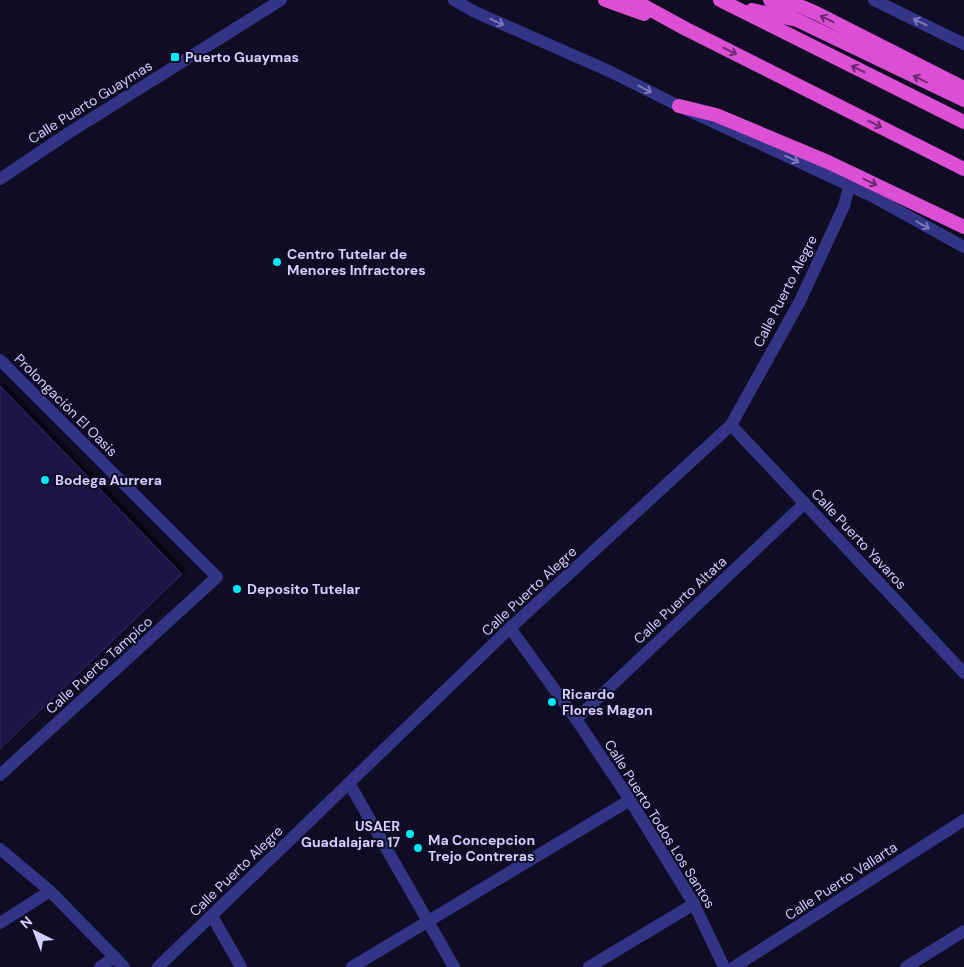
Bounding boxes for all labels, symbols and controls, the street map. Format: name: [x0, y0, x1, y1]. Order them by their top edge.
one-way arrow: [820, 14, 835, 23]
one-way arrow: [489, 17, 504, 27]
one-way arrow: [913, 17, 928, 27]
one-way arrow: [722, 46, 737, 56]
place label: Puerto Guaymas: [185, 48, 299, 66]
marker: Puerto Guaymas: [169, 51, 181, 63]
street label: Calle Puerto Guaymas: [25, 56, 155, 148]
one-way arrow: [851, 64, 866, 73]
one-way arrow: [913, 74, 928, 83]
one-way arrow: [638, 84, 653, 94]
one-way arrow: [867, 119, 882, 129]
one-way arrow: [784, 155, 799, 165]
one-way arrow: [862, 178, 877, 188]
one-way arrow: [915, 221, 930, 230]
street label: Calle Puerto Alegre: [749, 232, 821, 350]
place label: Centro Tutelar de Menores Infractores: [287, 245, 426, 279]
marker: Centro Tutelar de Menores Infractores: [271, 256, 283, 268]
street label: Prolongación El Oasis: [11, 350, 121, 460]
place label: Bodega Aurrera: [55, 471, 162, 489]
marker: Bodega Aurrera: [39, 474, 51, 486]
street label: Calle Puerto Yavaros: [808, 485, 910, 593]
street label: Calle Puerto Alegre: [478, 542, 580, 640]
street label: Calle Puerto Altata: [630, 552, 730, 648]
place label: Deposito Tutelar: [247, 580, 361, 598]
marker: Deposito Tutelar: [231, 583, 243, 595]
street label: Calle Puerto Tampico: [42, 612, 156, 718]
place label: Ricardo Flores Magon: [562, 685, 653, 719]
marker: Ricardo Flores Magon: [546, 696, 558, 708]
street label: Calle Puerto Todos Los Santos: [601, 736, 719, 912]
place label: USAER Guadalajara 17: [301, 817, 400, 851]
street label: Calle Puerto Alegre: [185, 822, 287, 920]
marker: USAER Guadalajara 17: [404, 828, 416, 840]
place label: Ma Concepcion Trejo Contreras: [428, 831, 535, 865]
street label: Calle Puerto Vallarta: [781, 838, 901, 924]
marker: Ma Concepcion Trejo Contreras: [412, 842, 424, 854]
north arrow: [10, 907, 60, 957]
text: N: [16, 912, 36, 932]

